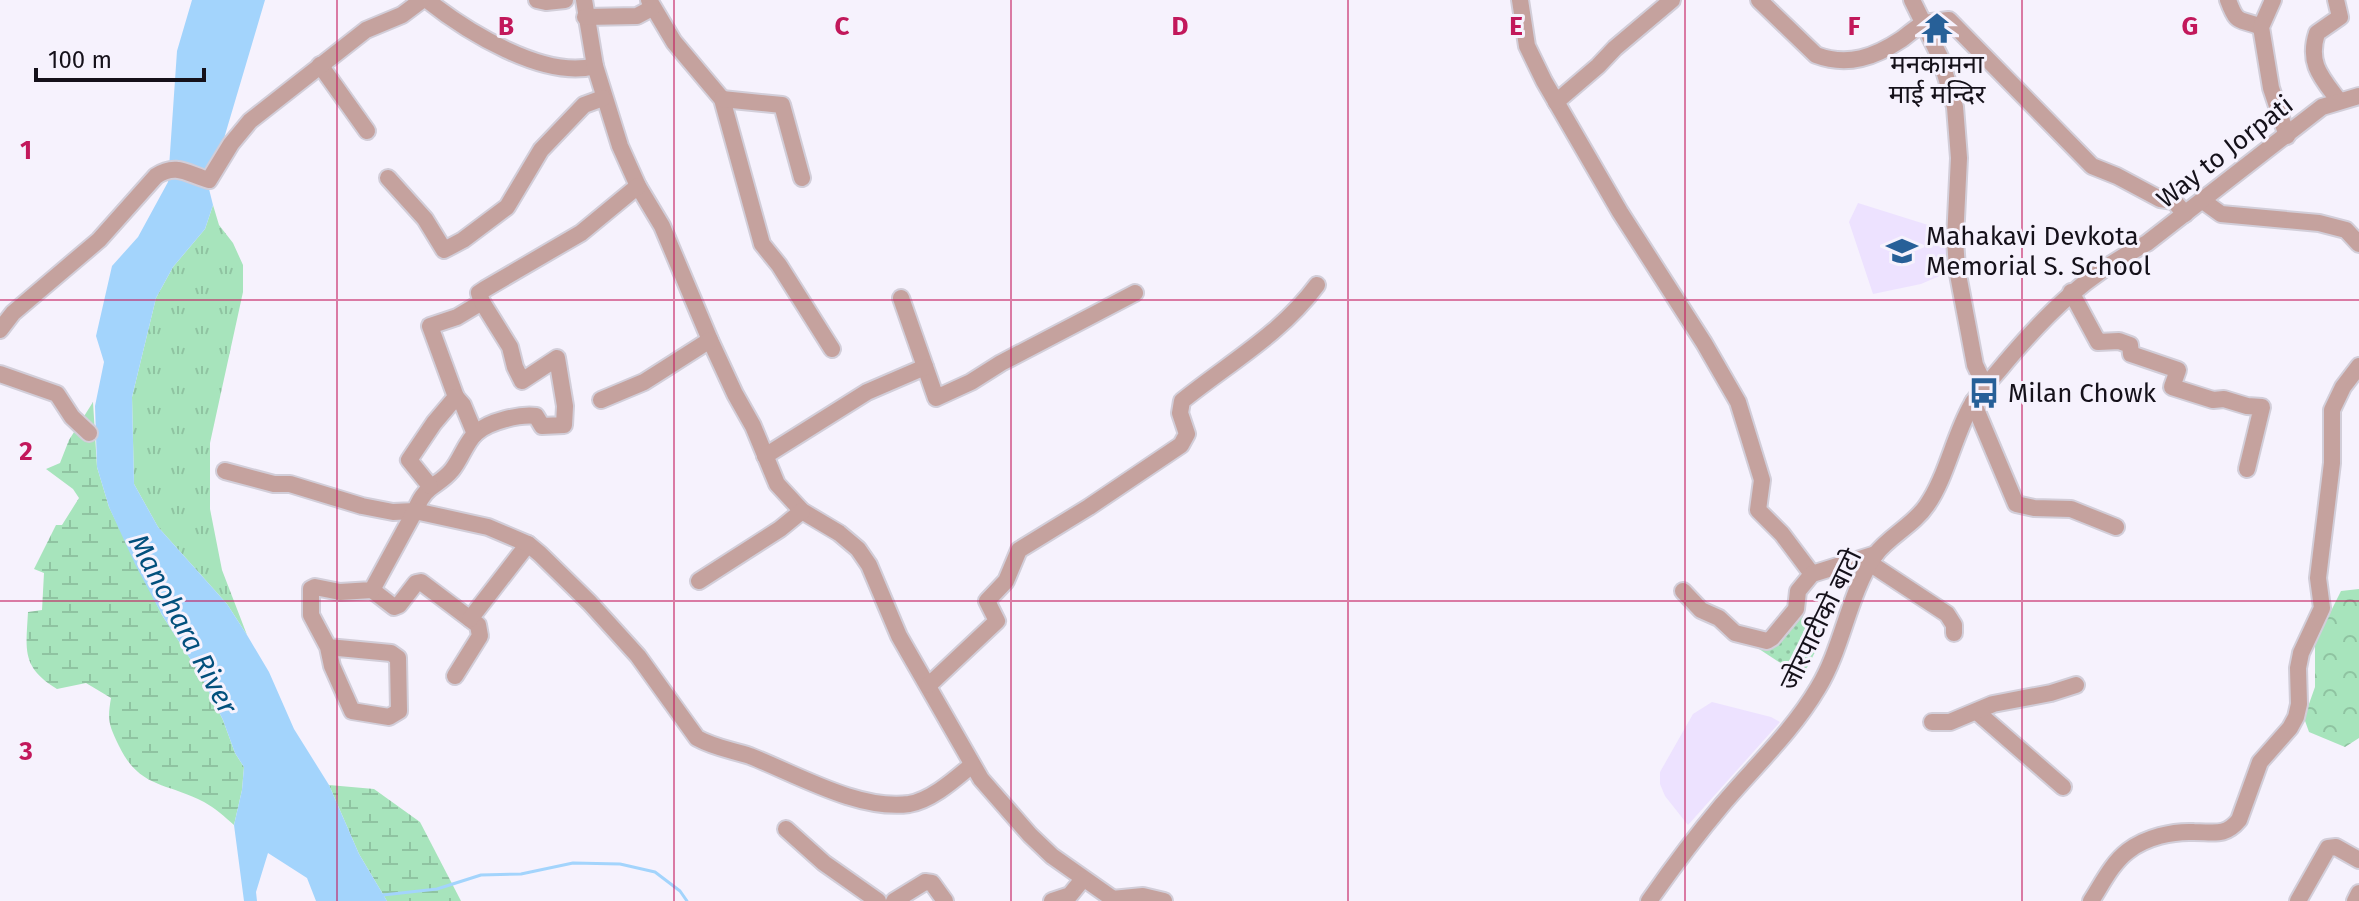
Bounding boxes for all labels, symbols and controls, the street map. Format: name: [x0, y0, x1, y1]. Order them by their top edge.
text: B: [498, 11, 514, 42]
text: C: [835, 11, 850, 42]
text: D: [1172, 11, 1189, 42]
text: E: [1509, 11, 1523, 42]
text: F: [1848, 11, 1861, 42]
temple icon: मनकामना माई मन्दिर: [1920, 11, 1954, 45]
text: G: [2182, 11, 2198, 42]
scale bar: [36, 32, 204, 82]
text: 100 m: [48, 46, 112, 74]
place label: मनकामना माई मन्दिर: [1889, 49, 1987, 110]
street label: Way to Jorpati: [2151, 89, 2299, 215]
text: 1: [20, 135, 32, 166]
place label: Mahakavi Devkota Memorial S. School: [1926, 221, 2151, 282]
school or university icon: Mahakavi Devkota Memorial S. School: [1885, 234, 1919, 268]
bus stop icon: Milan Chowk: [1967, 376, 2001, 410]
place label: Milan Chowk: [2008, 378, 2157, 409]
text: 2: [19, 436, 33, 467]
water label: Manohara River: [122, 529, 245, 721]
street label: जोरपाटीको बाटो: [1774, 543, 1869, 696]
text: 3: [18, 736, 33, 767]

